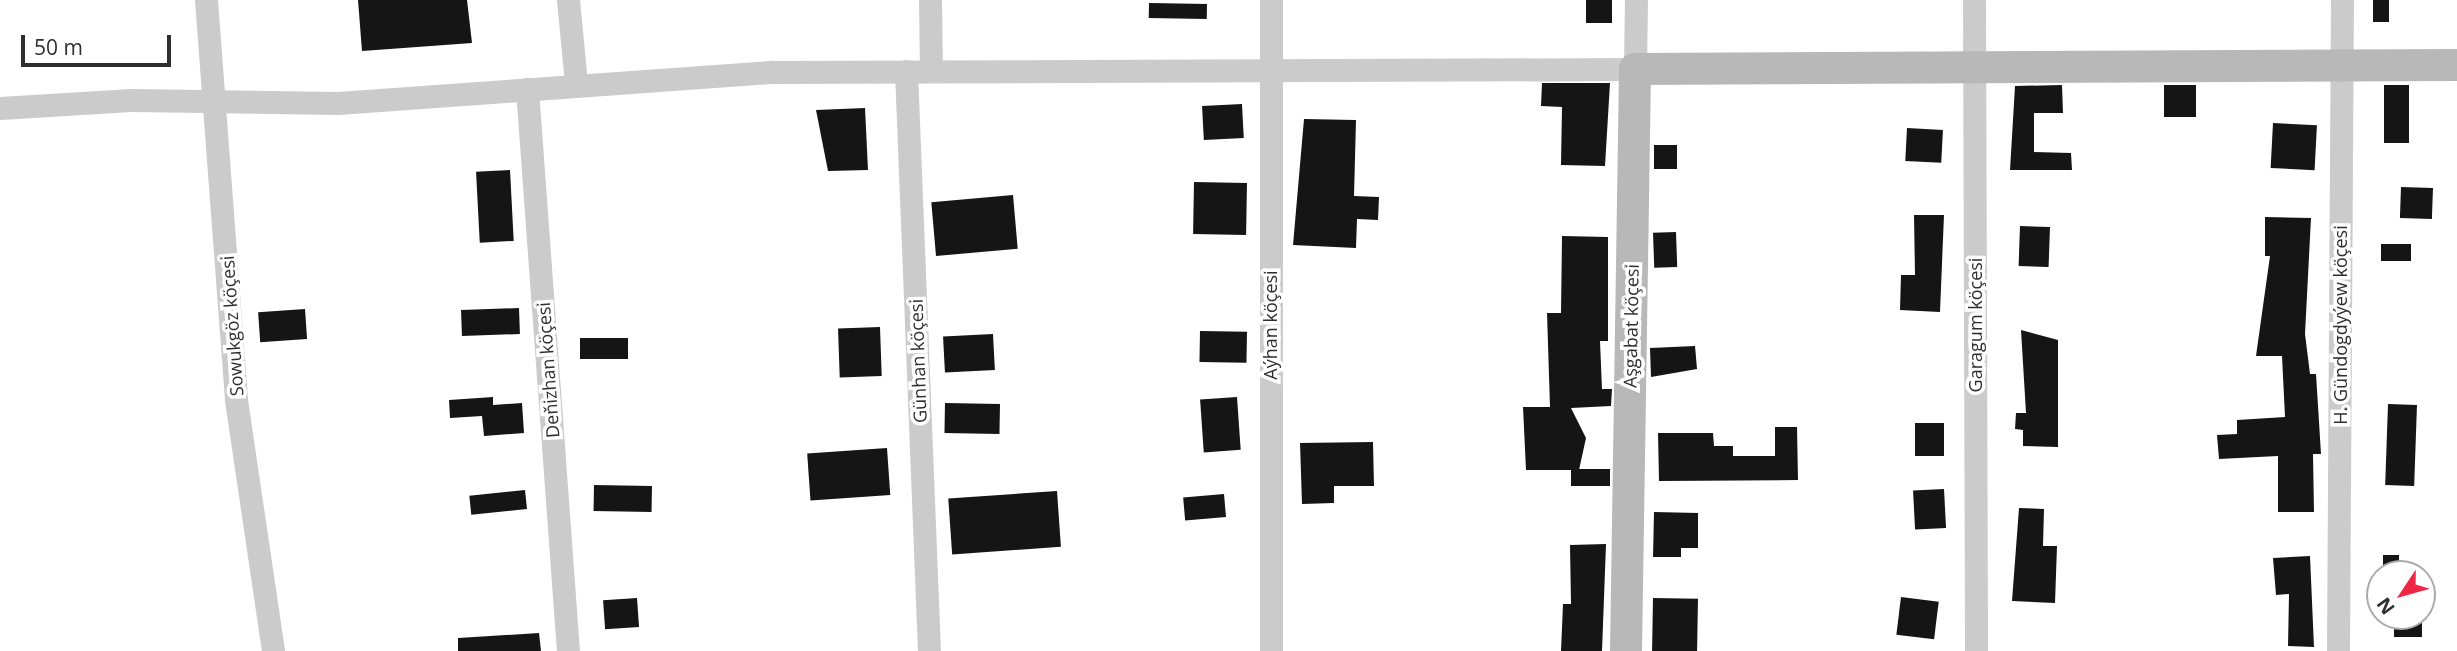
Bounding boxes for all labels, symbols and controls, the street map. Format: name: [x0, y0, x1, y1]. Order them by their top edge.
scale bar: [24, 21, 175, 65]
text: 50 m: [34, 33, 83, 61]
street label: H. Gündogdyýew köçesi: [2329, 225, 2351, 425]
street label: Sowukgöz köçesi: [216, 255, 248, 397]
street label: Garagum köçesi: [1964, 258, 1986, 392]
street label: Aşgabat köçesi: [1619, 264, 1643, 388]
street label: Aýhan köçesi: [1259, 270, 1281, 380]
street label: Günhan köçesi: [905, 299, 931, 423]
street label: Deňizhan köçesi: [532, 301, 564, 439]
north arrow: [2366, 560, 2436, 630]
text: N: [2371, 592, 2401, 620]

